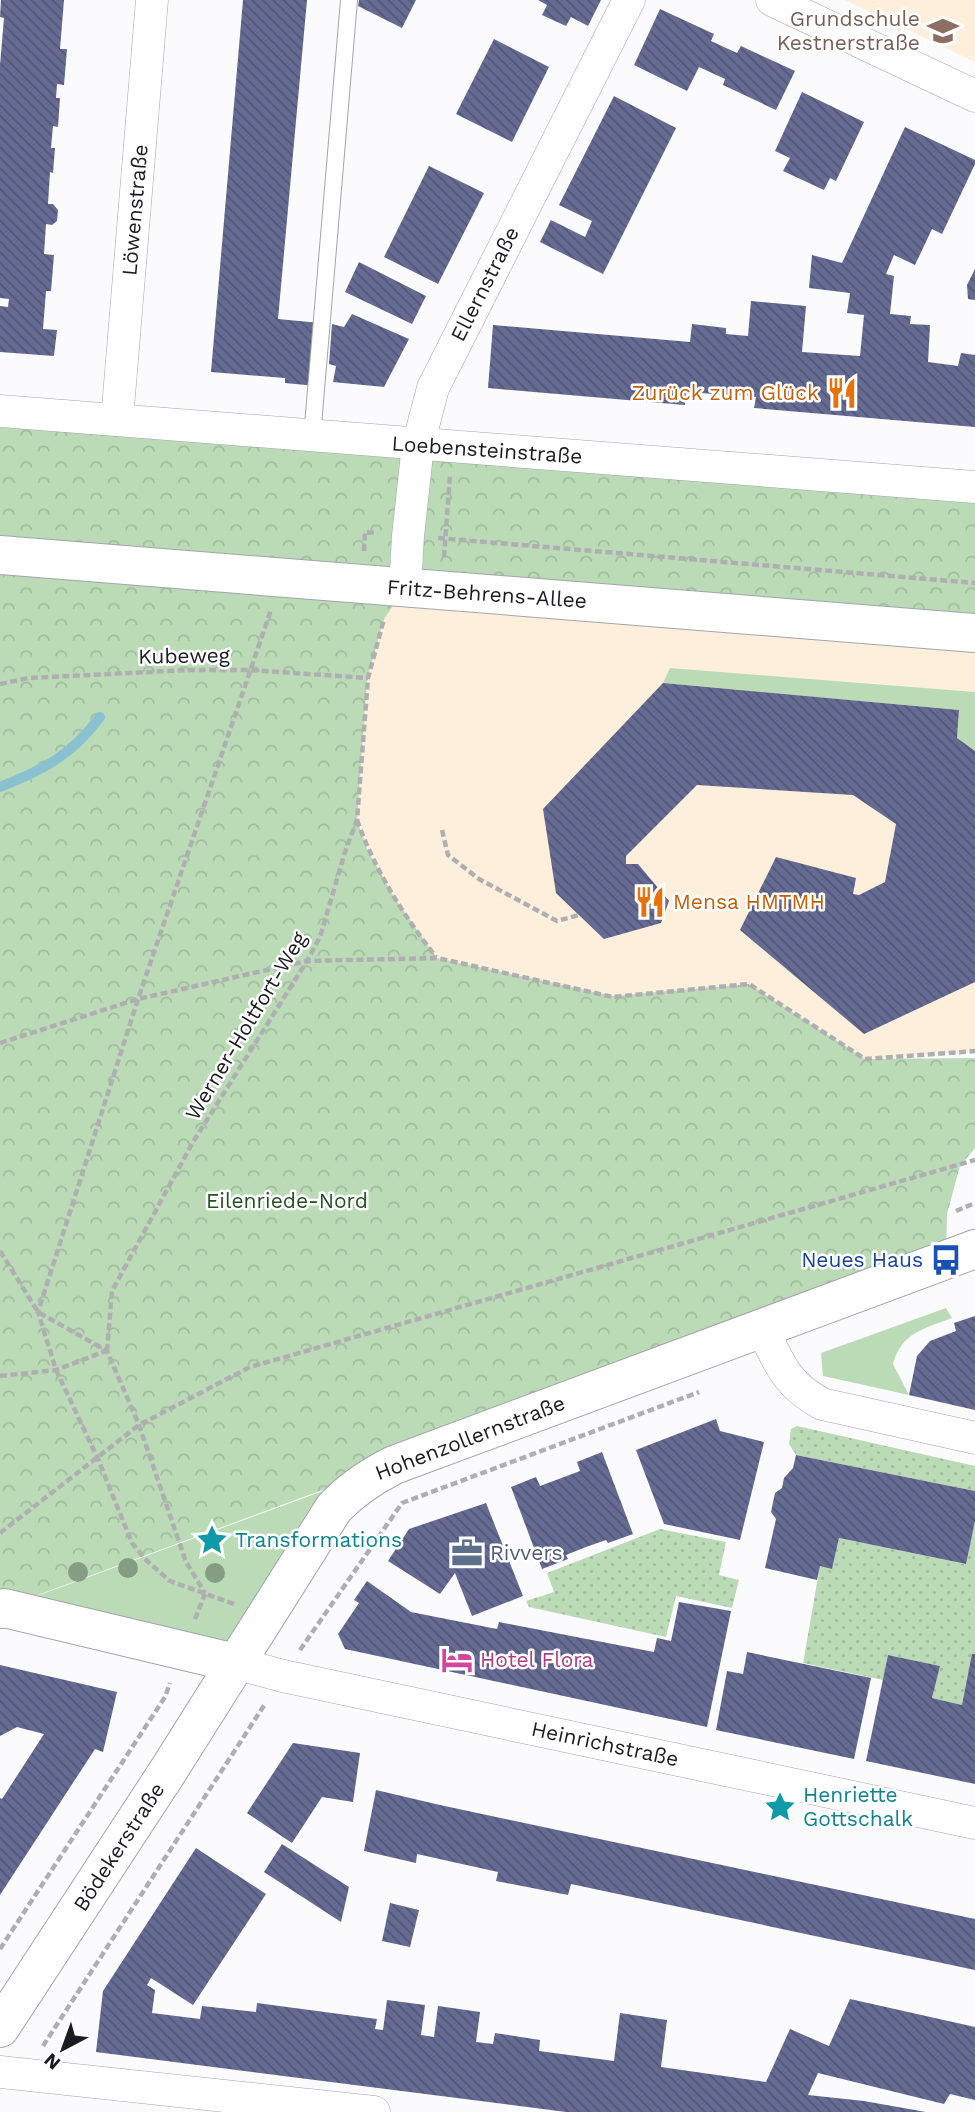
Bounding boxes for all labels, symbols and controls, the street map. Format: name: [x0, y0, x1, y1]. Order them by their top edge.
place label: Grundschule Kestnerstraße: [777, 6, 920, 55]
school or university icon: Grundschule Kestnerstraße: [926, 14, 960, 48]
street label: Löwenstraße: [116, 143, 153, 277]
street label: Ellernstraße: [445, 222, 524, 345]
restaurant icon: Zurück zum Glück: [825, 376, 859, 410]
place label: Zurück zum Glück: [632, 380, 819, 405]
street label: Loebensteinstraße: [391, 430, 583, 469]
street label: Fritz-Behrens-Allee: [386, 574, 588, 613]
street label: Kubeweg: [138, 642, 231, 669]
restaurant icon: Mensa HMTMH: [633, 885, 667, 919]
place label: Mensa HMTMH: [673, 889, 825, 914]
street label: Werner-Holtfort-Weg: [179, 926, 312, 1124]
park label: Eilenriede-Nord: [206, 1188, 368, 1213]
bus stop icon: Neues Haus: [929, 1243, 963, 1277]
place label: Neues Haus: [801, 1247, 923, 1272]
street label: Hohenzollernstraße: [371, 1390, 568, 1485]
place icon: Transformations: [195, 1523, 229, 1557]
place label: Transformations: [235, 1527, 402, 1552]
office icon: Rivvers: [450, 1536, 484, 1570]
place label: Rivvers: [490, 1540, 563, 1565]
hotel icon: Hotel Flora: [440, 1643, 474, 1677]
place label: Hotel Flora: [480, 1647, 594, 1672]
street label: Heinrichstraße: [529, 1716, 681, 1771]
street label: Bödekerstraße: [68, 1778, 169, 1916]
place label: Henriette Gottschalk: [803, 1782, 913, 1831]
place icon: Henriette Gottschalk: [763, 1790, 797, 1824]
north arrow: [28, 2014, 98, 2084]
text: N: [39, 2048, 65, 2075]

